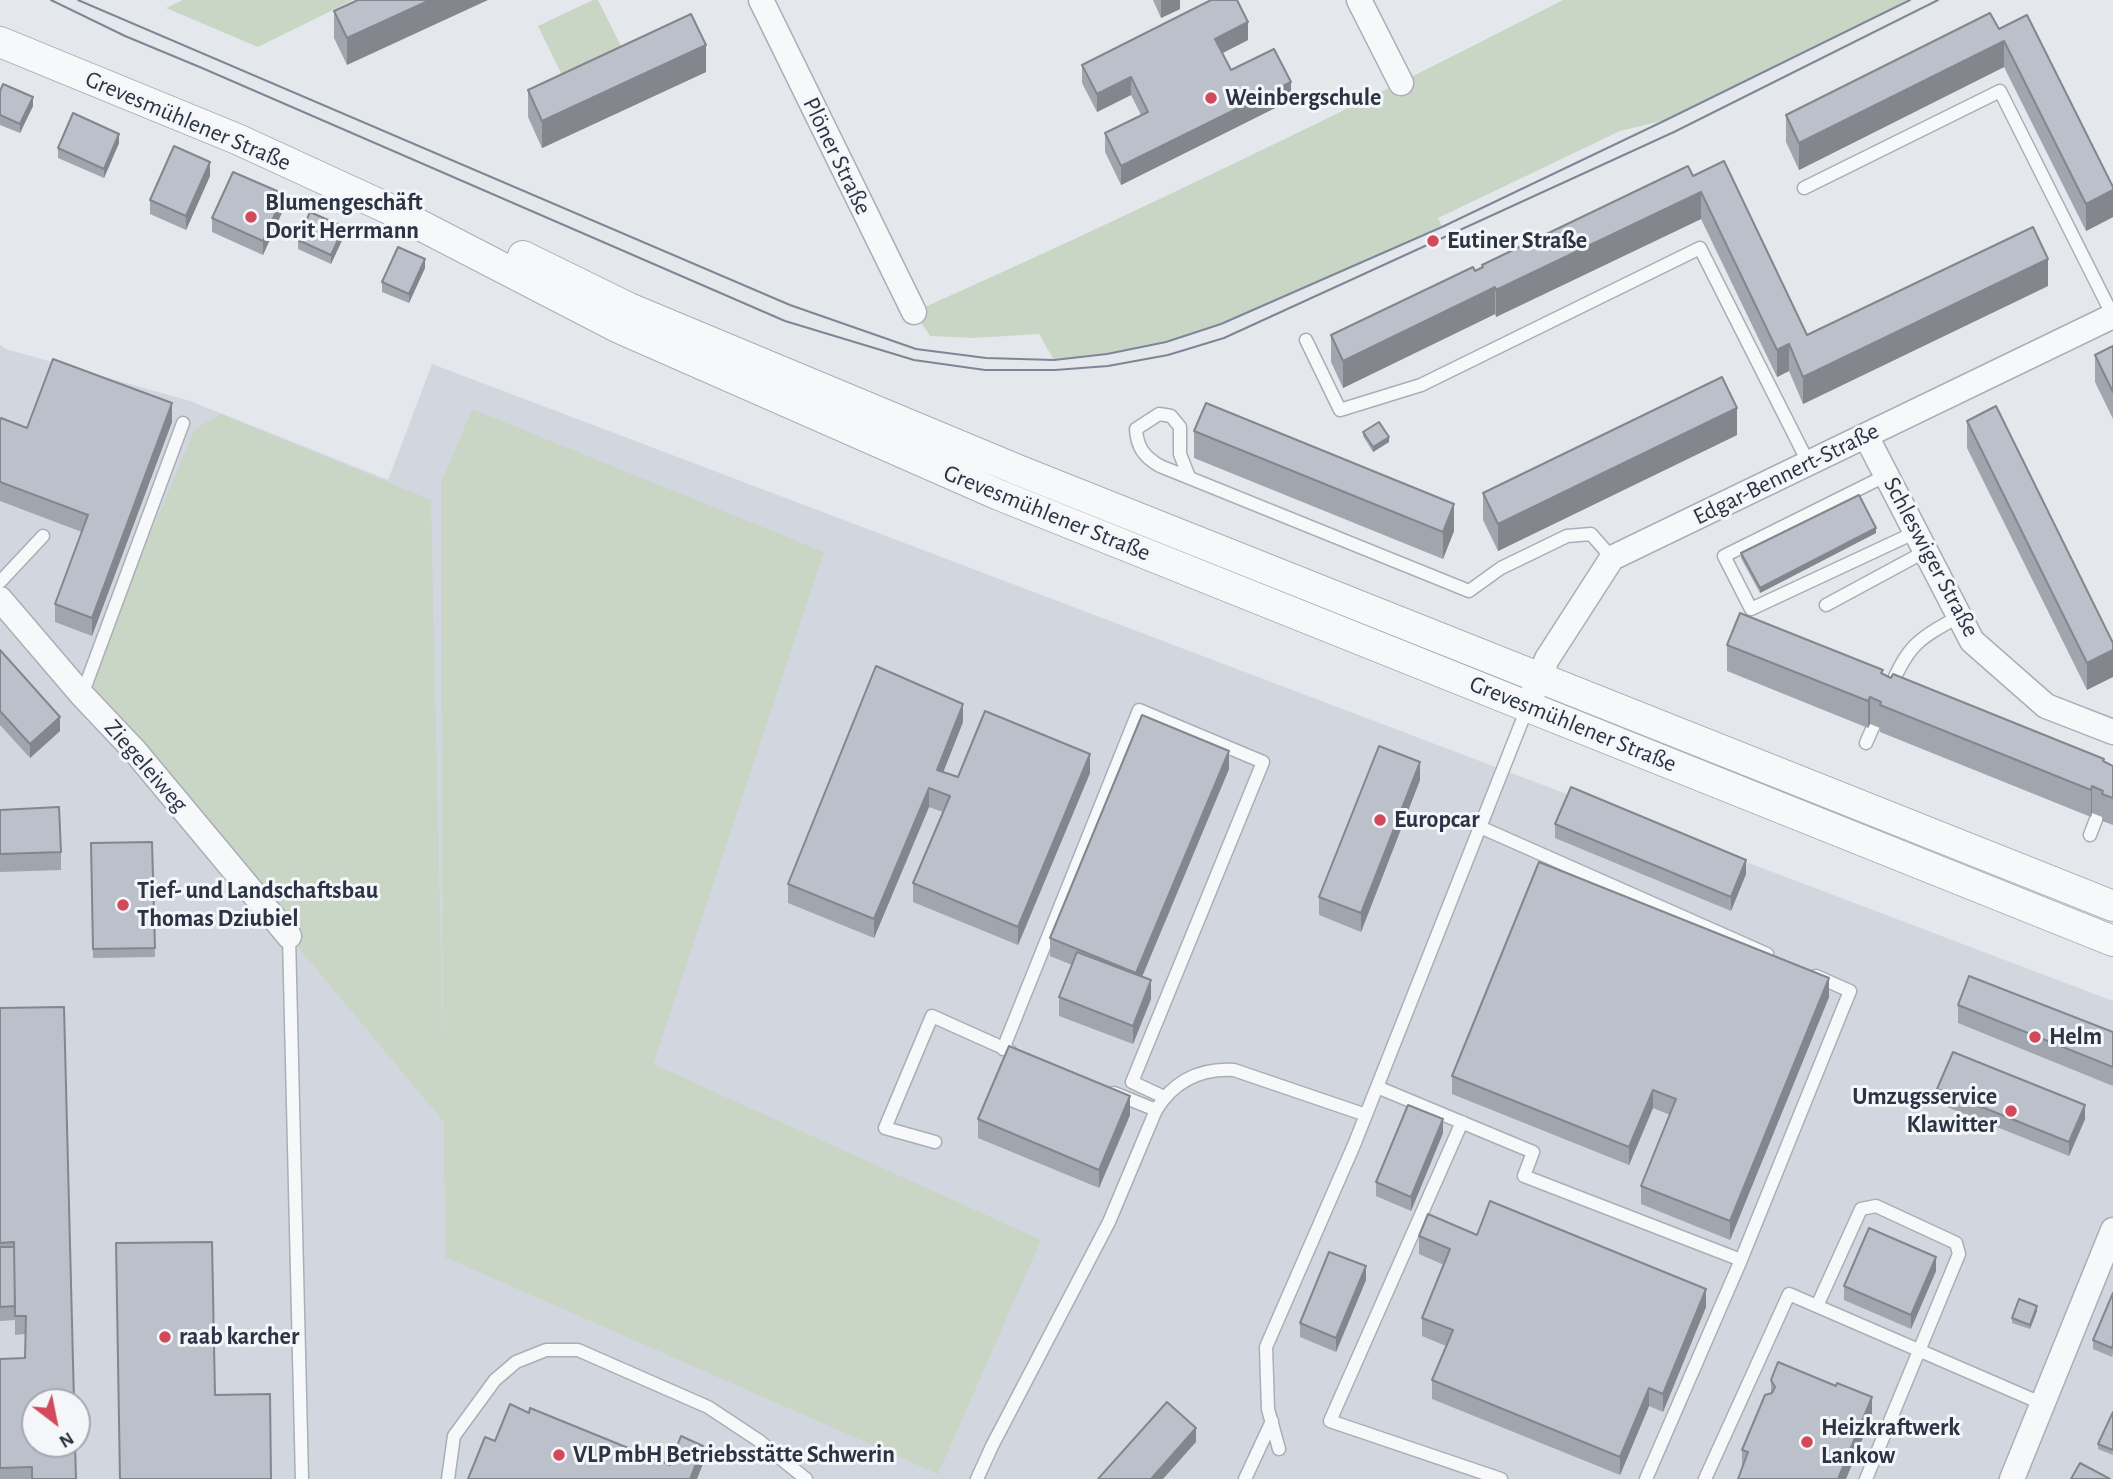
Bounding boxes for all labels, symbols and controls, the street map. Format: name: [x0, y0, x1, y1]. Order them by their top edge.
street label: Grevesmühlener Straße: [81, 65, 295, 177]
place label: Weinbergschule: [1225, 84, 1381, 112]
marker: Weinbergschule: [1203, 90, 1219, 106]
street label: Plöner Straße: [796, 93, 878, 219]
place label: Blumengeschäft Dorit Herrmann: [265, 189, 423, 245]
marker: Blumengeschäft Dorit Herrmann: [243, 209, 259, 225]
place label: Eutiner Straße: [1447, 227, 1587, 255]
marker: Eutiner Straße: [1425, 233, 1441, 249]
street label: Edgar-Bennert-Straße: [1689, 417, 1883, 531]
street label: Grevesmühlener Straße: [939, 458, 1155, 568]
street label: Schleswiger Straße: [1877, 472, 1985, 642]
street label: Grevesmühlener Straße: [1465, 669, 1681, 779]
street label: Ziegeleiweg: [98, 714, 194, 818]
place label: Europcar: [1394, 806, 1480, 834]
marker: Europcar: [1372, 812, 1388, 828]
place label: Tief- und Landschaftsbau Thomas Dziubiel: [137, 877, 378, 933]
marker: Tief- und Landschaftsbau Thomas Dziubiel: [115, 897, 131, 913]
place label: Helm: [2049, 1023, 2102, 1051]
marker: Helm: [2027, 1029, 2043, 1045]
place label: Umzugsservice Klawitter: [1852, 1083, 1997, 1139]
marker: Umzugsservice Klawitter: [2003, 1103, 2019, 1119]
place label: raab karcher: [179, 1323, 299, 1351]
marker: raab karcher: [157, 1329, 173, 1345]
north arrow: [21, 1388, 91, 1458]
place label: Heizkraftwerk Lankow: [1821, 1414, 1960, 1470]
text: N: [56, 1428, 77, 1451]
marker: Heizkraftwerk Lankow: [1799, 1434, 1815, 1450]
place label: VLP mbH Betriebsstätte Schwerin: [573, 1441, 895, 1469]
marker: VLP mbH Betriebsstätte Schwerin: [551, 1447, 567, 1463]

